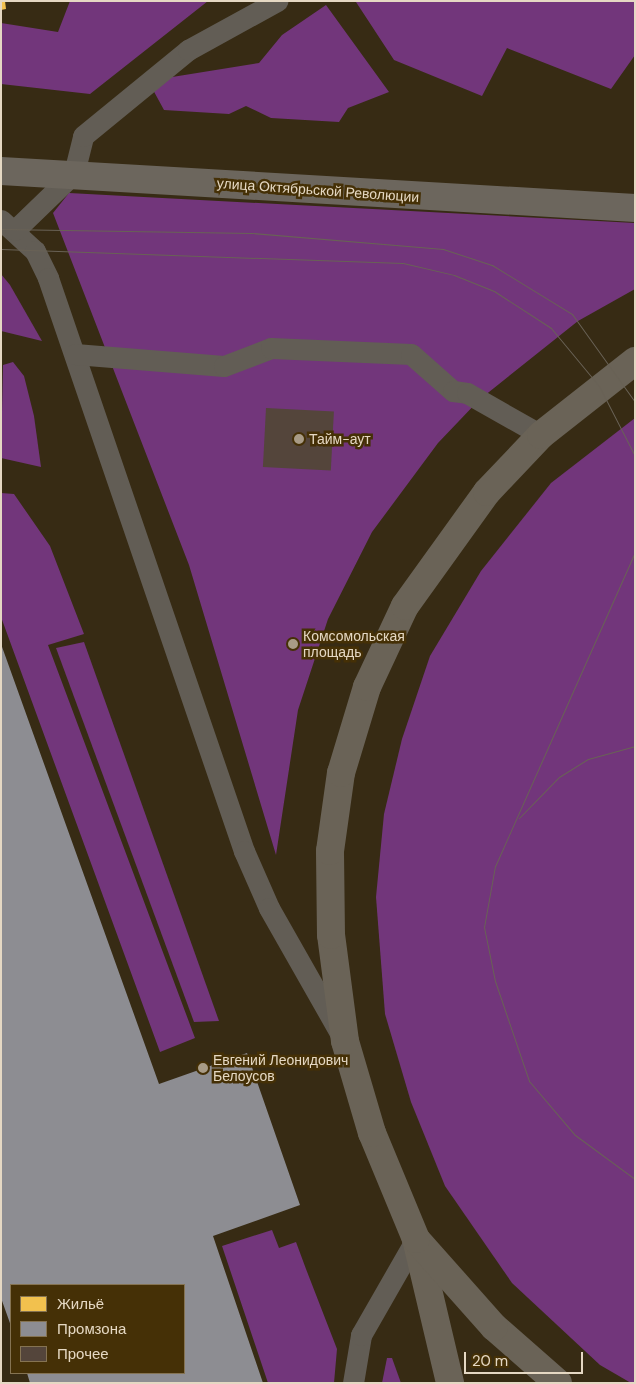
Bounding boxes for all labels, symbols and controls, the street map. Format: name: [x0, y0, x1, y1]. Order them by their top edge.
street label: улица Октябрьской Революции: [216, 175, 420, 205]
place label: Тайм-аут: [309, 431, 371, 447]
marker: Тайм-аут: [293, 433, 305, 445]
place label: Комсомольская площадь: [303, 628, 405, 660]
marker: Комсомольская площадь: [287, 638, 299, 650]
place label: Евгений Леонидович Белоусов: [213, 1052, 348, 1084]
marker: Евгений Леонидович Белоусов: [197, 1062, 209, 1074]
legend: [10, 1284, 185, 1374]
text: Жильё: [57, 1294, 104, 1314]
text: Промзона: [57, 1319, 126, 1339]
scale bar: [466, 1342, 585, 1374]
text: Прочее: [57, 1344, 109, 1364]
text: 20 m: [472, 1351, 508, 1371]

